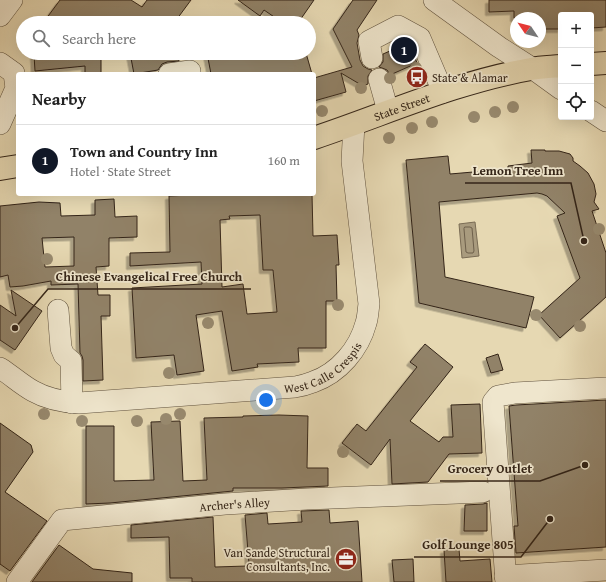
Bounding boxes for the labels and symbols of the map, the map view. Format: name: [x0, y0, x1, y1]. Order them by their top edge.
north arrow: [510, 12, 546, 48]
pin: 1: [391, 35, 417, 65]
bus stop icon: State & Alamar: [404, 64, 430, 90]
place label: State & Alamar: [432, 69, 508, 86]
street label: State Street: [371, 88, 433, 125]
callout: Lemon Tree Inn: [465, 158, 571, 183]
text: Lemon Tree Inn: [473, 161, 564, 180]
callout: Chinese Evangelical Free Church: [48, 264, 251, 289]
text: Chinese Evangelical Free Church: [56, 267, 243, 286]
street label: West Calle Crespis: [283, 338, 365, 396]
your location: [256, 390, 276, 410]
callout: Grocery Outlet: [440, 456, 540, 481]
text: Grocery Outlet: [448, 459, 532, 478]
street label: Archer's Alley: [199, 493, 270, 515]
callout: Golf Lounge 805: [414, 532, 521, 557]
text: Golf Lounge 805: [422, 535, 514, 554]
place label: Van Sande Structural Consultants, Inc.: [223, 544, 331, 575]
office icon: Van Sande Structural Consultants, Inc.: [333, 546, 359, 572]

